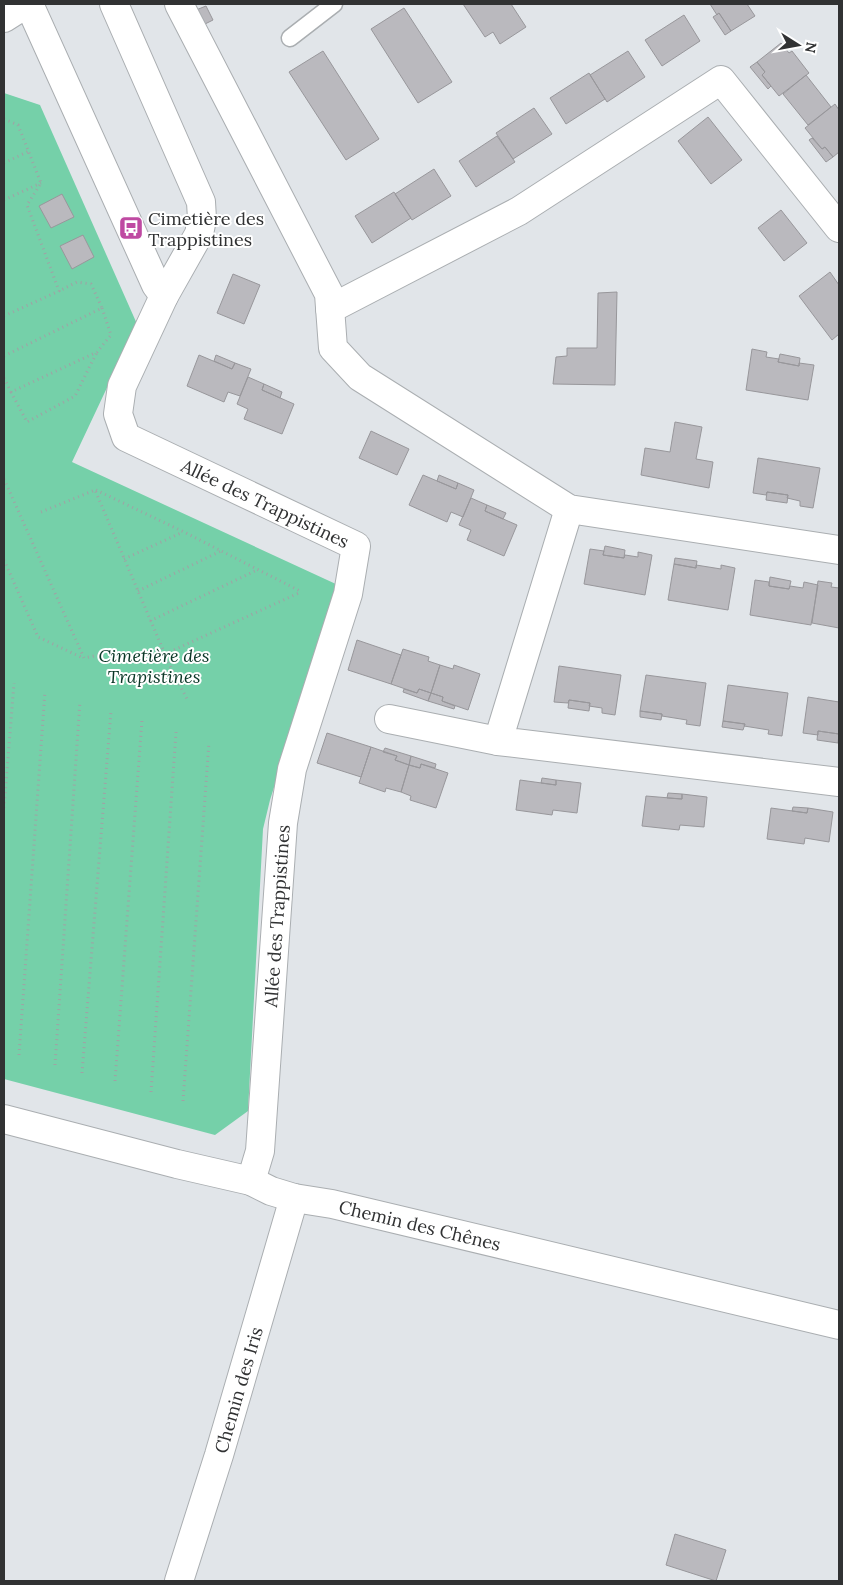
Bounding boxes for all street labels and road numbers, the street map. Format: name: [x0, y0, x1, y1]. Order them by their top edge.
street label: Allée des Trappistines: [177, 453, 353, 553]
street label: Allée des Trappistines: [259, 824, 295, 1009]
street label: Chemin des Chênes: [337, 1195, 503, 1255]
street label: Chemin des Iris: [209, 1324, 267, 1456]

